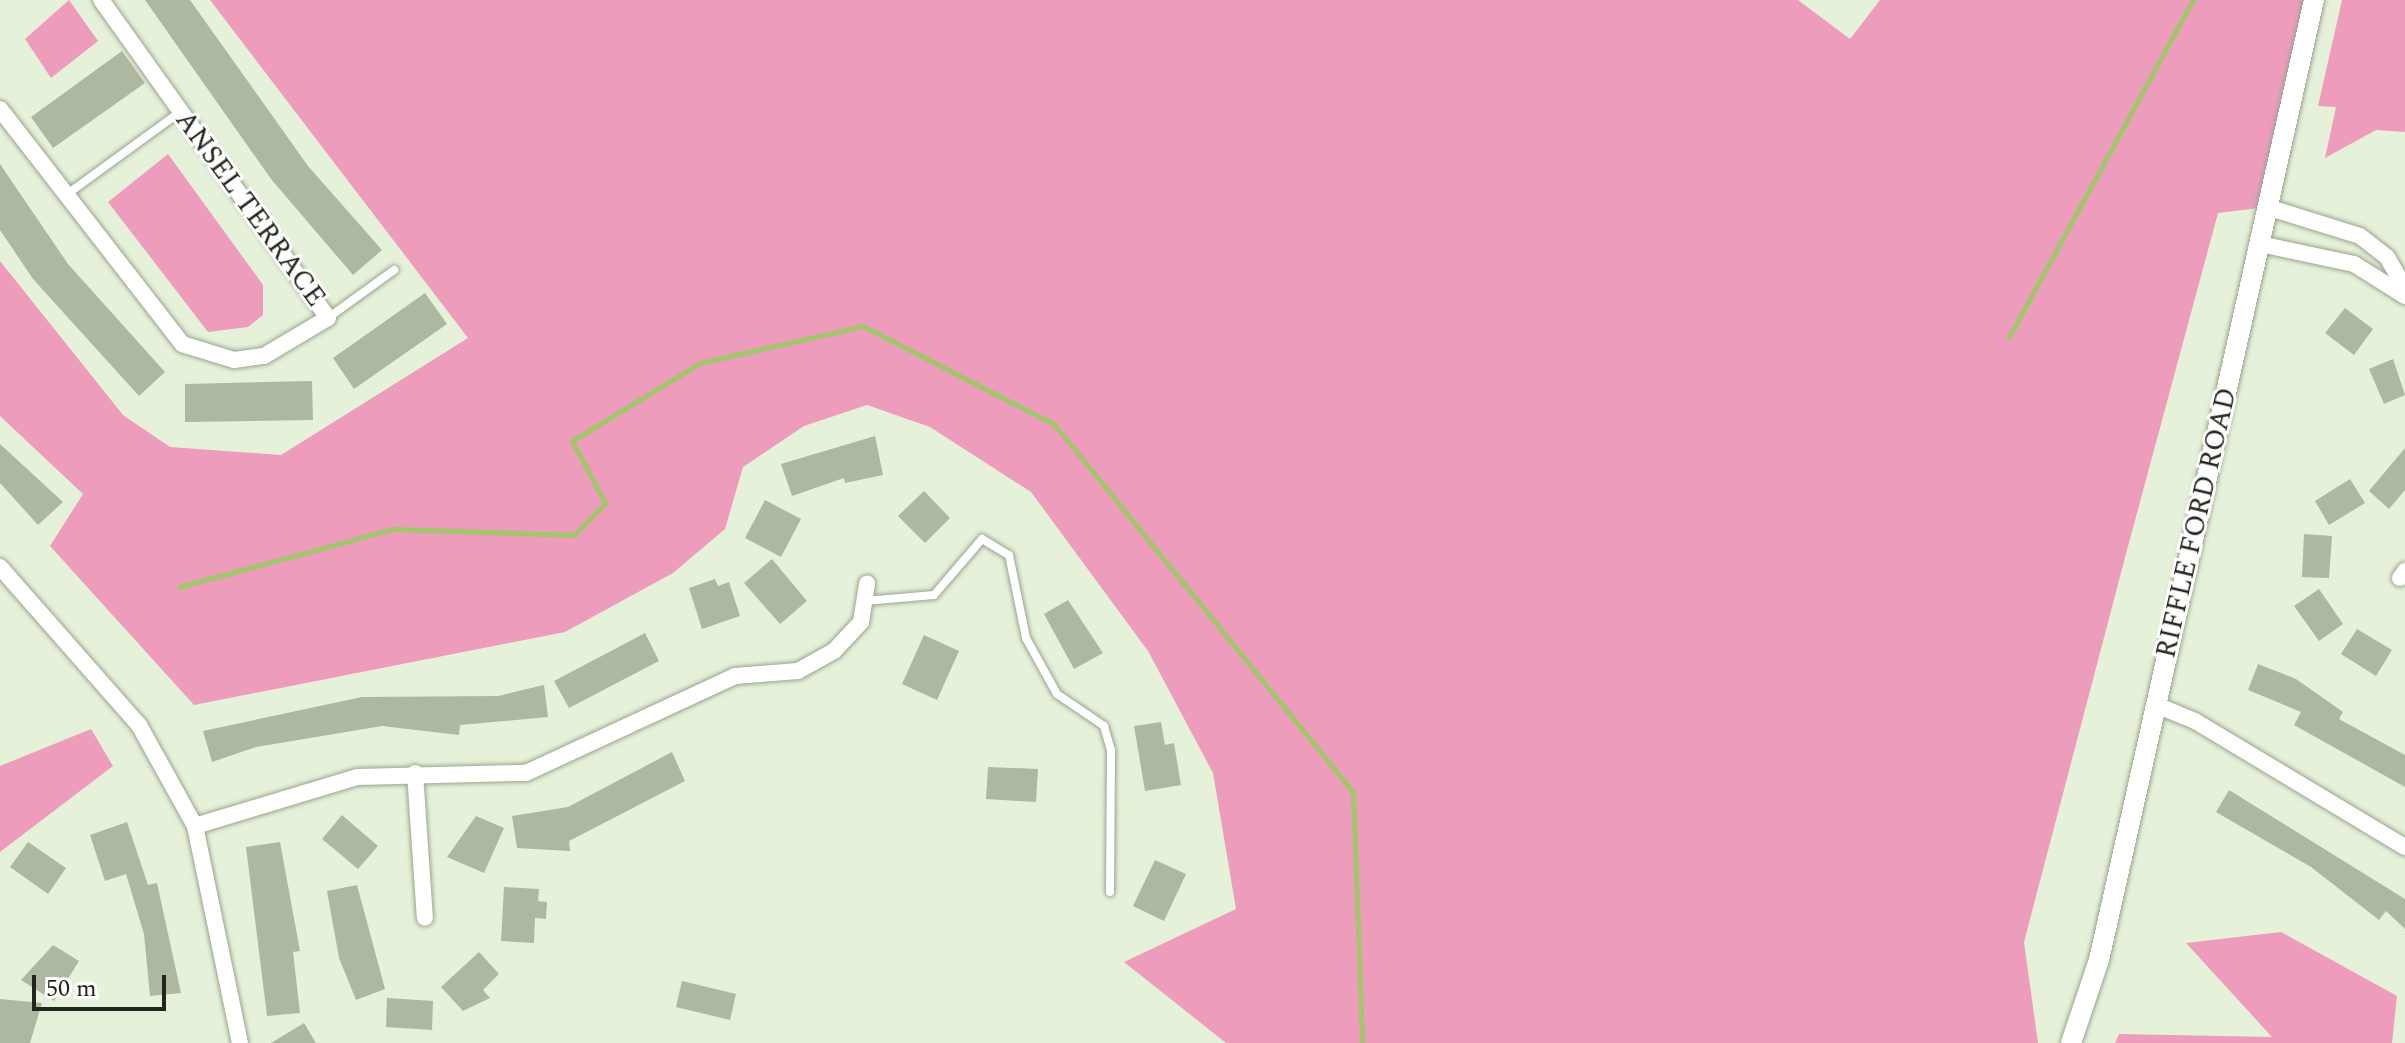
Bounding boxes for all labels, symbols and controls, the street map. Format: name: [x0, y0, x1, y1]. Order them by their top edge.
street label: ANSEL TERRACE: [168, 104, 332, 314]
street label: RIFFLE FORD ROAD: [2150, 385, 2244, 661]
scale bar: [36, 959, 170, 1009]
text: 50 m: [46, 971, 97, 1007]

